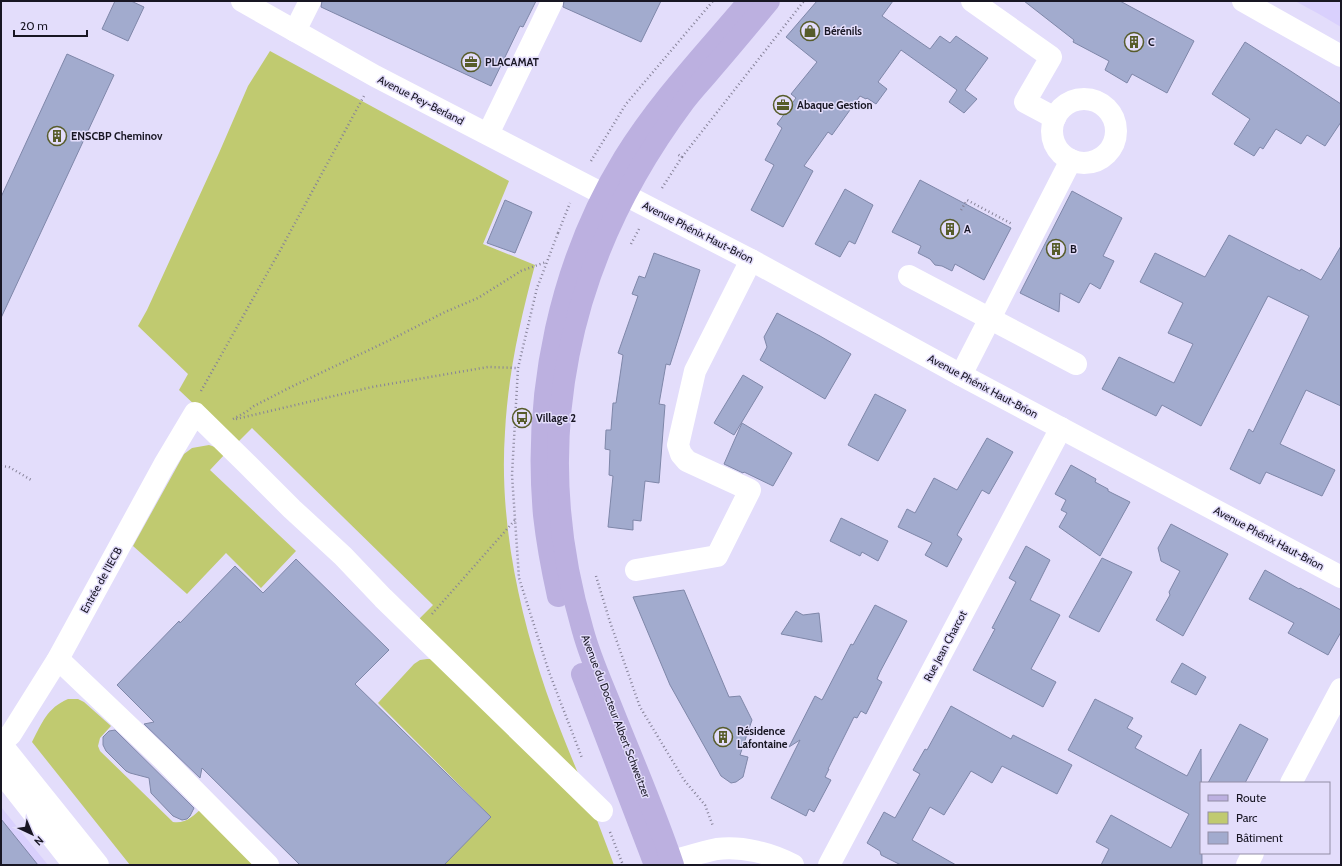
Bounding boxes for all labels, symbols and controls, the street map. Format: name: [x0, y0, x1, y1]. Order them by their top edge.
scale bar: [14, 12, 87, 38]
text: 20 m: [20, 18, 48, 33]
shop icon: Bérénils: [799, 20, 821, 42]
place label: Bérénils: [824, 24, 862, 38]
building icon: C: [1123, 31, 1145, 53]
place label: C: [1148, 35, 1155, 49]
office icon: PLACAMAT: [460, 51, 482, 73]
place label: PLACAMAT: [485, 55, 539, 69]
street label: Avenue Pey-Berland: [375, 72, 467, 128]
office icon: Abaque Gestion: [772, 94, 794, 116]
place label: Abaque Gestion: [797, 98, 872, 112]
building icon: ENSCBP Cheminov: [46, 125, 68, 147]
place label: ENSCBP Cheminov: [71, 129, 163, 143]
street label: Avenue Phénix Haut-Brion: [640, 198, 756, 266]
building icon: A: [939, 218, 961, 240]
place label: A: [964, 222, 971, 236]
building icon: B: [1045, 238, 1067, 260]
place label: B: [1070, 242, 1077, 256]
street label: Avenue Phénix Haut-Brion: [925, 351, 1041, 421]
bus stop icon: Village 2: [511, 407, 533, 429]
place label: Village 2: [536, 411, 576, 425]
street label: Avenue Phénix Haut-Brion: [1211, 503, 1327, 573]
street label: Entrée de l'IECB: [77, 544, 125, 616]
street label: Rue Jean Charcot: [920, 608, 970, 684]
street label: Avenue du Docteur Albert Schweitzer: [578, 633, 654, 800]
place label: Résidence Lafontaine: [737, 724, 788, 751]
building icon: Résidence Lafontaine: [712, 726, 734, 748]
legend: [1200, 782, 1330, 854]
text: Route: [1236, 790, 1266, 805]
text: Parc: [1236, 810, 1258, 825]
north arrow: [12, 814, 52, 854]
text: Bâtiment: [1236, 830, 1283, 845]
text: N: [31, 833, 47, 849]

